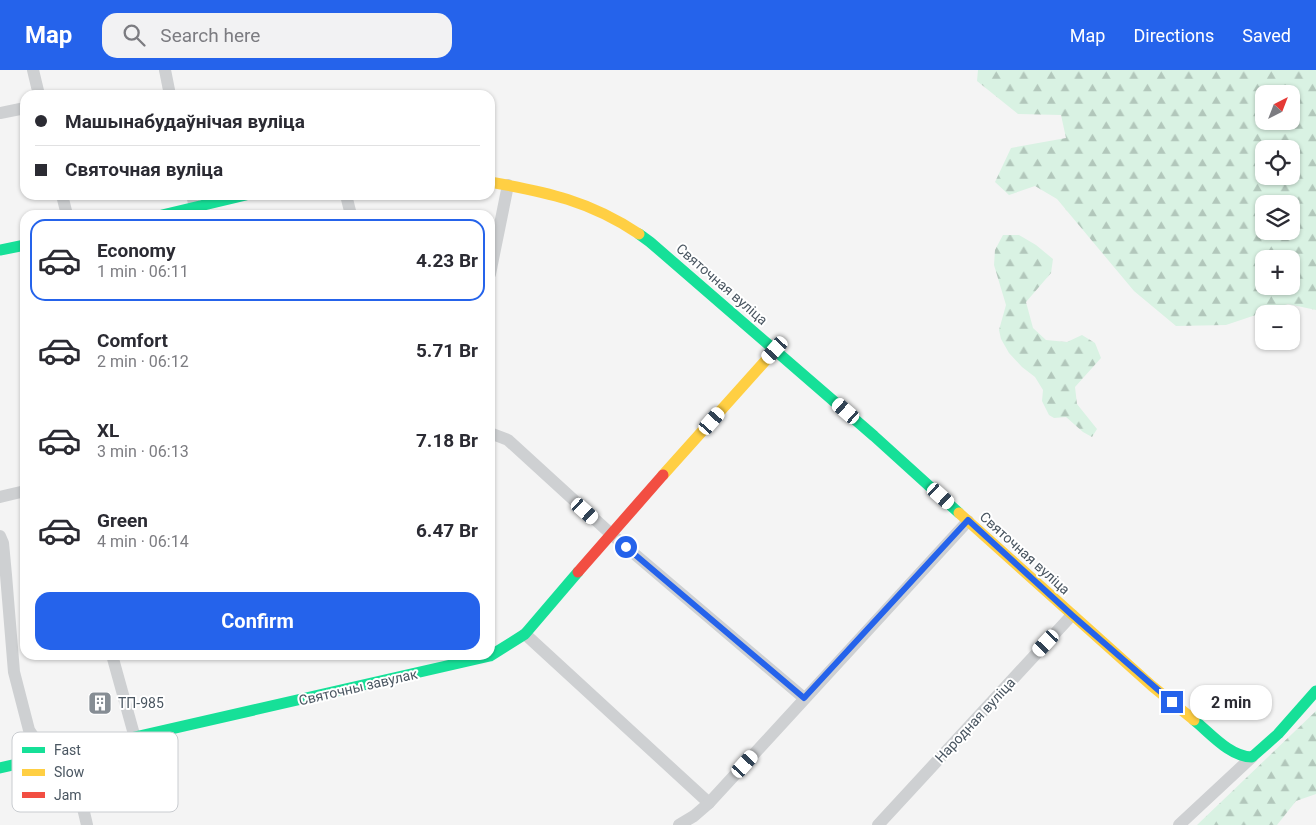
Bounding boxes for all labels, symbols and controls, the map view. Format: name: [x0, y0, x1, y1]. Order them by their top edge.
search box: [102, 13, 452, 58]
text: Map: [25, 21, 72, 49]
icon: search: [120, 21, 148, 49]
text: Search here: [160, 24, 260, 47]
text: Map: [1070, 25, 1105, 46]
text: Directions: [1133, 25, 1214, 46]
text: Saved: [1242, 25, 1291, 46]
north arrow: [1255, 85, 1300, 130]
map controls: [1255, 85, 1300, 350]
text: Машынабудаўнічая вуліца: [65, 110, 305, 133]
button: locate: [1255, 140, 1300, 185]
text: Святочная вуліца: [65, 158, 223, 181]
button: layers: [1255, 195, 1300, 240]
icon: car: [37, 238, 82, 283]
text: Economy: [97, 239, 176, 262]
street label: Святочная вуліца: [673, 240, 771, 328]
text: 4.23 Br: [416, 249, 478, 272]
button: +: [1255, 250, 1300, 295]
text: 1 min · 06:11: [97, 262, 189, 281]
button: −: [1255, 305, 1300, 350]
icon: car: [37, 328, 82, 373]
text: Comfort: [97, 329, 168, 352]
car: [759, 334, 790, 366]
text: 5.71 Br: [416, 339, 478, 362]
text: 2 min · 06:12: [97, 352, 189, 371]
car: [829, 395, 862, 427]
car: [696, 405, 727, 437]
icon: car: [37, 418, 82, 463]
text: XL: [97, 419, 119, 442]
text: 7.18 Br: [416, 429, 478, 452]
text: 3 min · 06:13: [97, 442, 189, 461]
car: [924, 480, 957, 512]
car: [568, 495, 601, 527]
icon: car: [37, 508, 82, 553]
street label: Святочная вуліца: [977, 508, 1073, 598]
text: Green: [97, 509, 148, 532]
text: 6.47 Br: [416, 519, 478, 542]
text: 4 min · 06:14: [97, 532, 189, 551]
route start: [615, 536, 637, 558]
button: Confirm: [35, 592, 480, 650]
car: [1030, 627, 1061, 659]
street label: Святочны завулак: [297, 665, 419, 708]
street label: Народная вуліца: [932, 674, 1018, 766]
callout: 2 min: [1190, 684, 1272, 720]
building icon: ТП-985: [87, 690, 113, 716]
route end: [1161, 691, 1183, 713]
text: 2 min: [1211, 693, 1251, 712]
place label: ТП-985: [118, 695, 164, 711]
legend: [12, 732, 178, 812]
text: Fast: [54, 742, 81, 758]
car: [729, 748, 760, 780]
text: Slow: [54, 764, 85, 780]
text: Jam: [54, 787, 82, 803]

